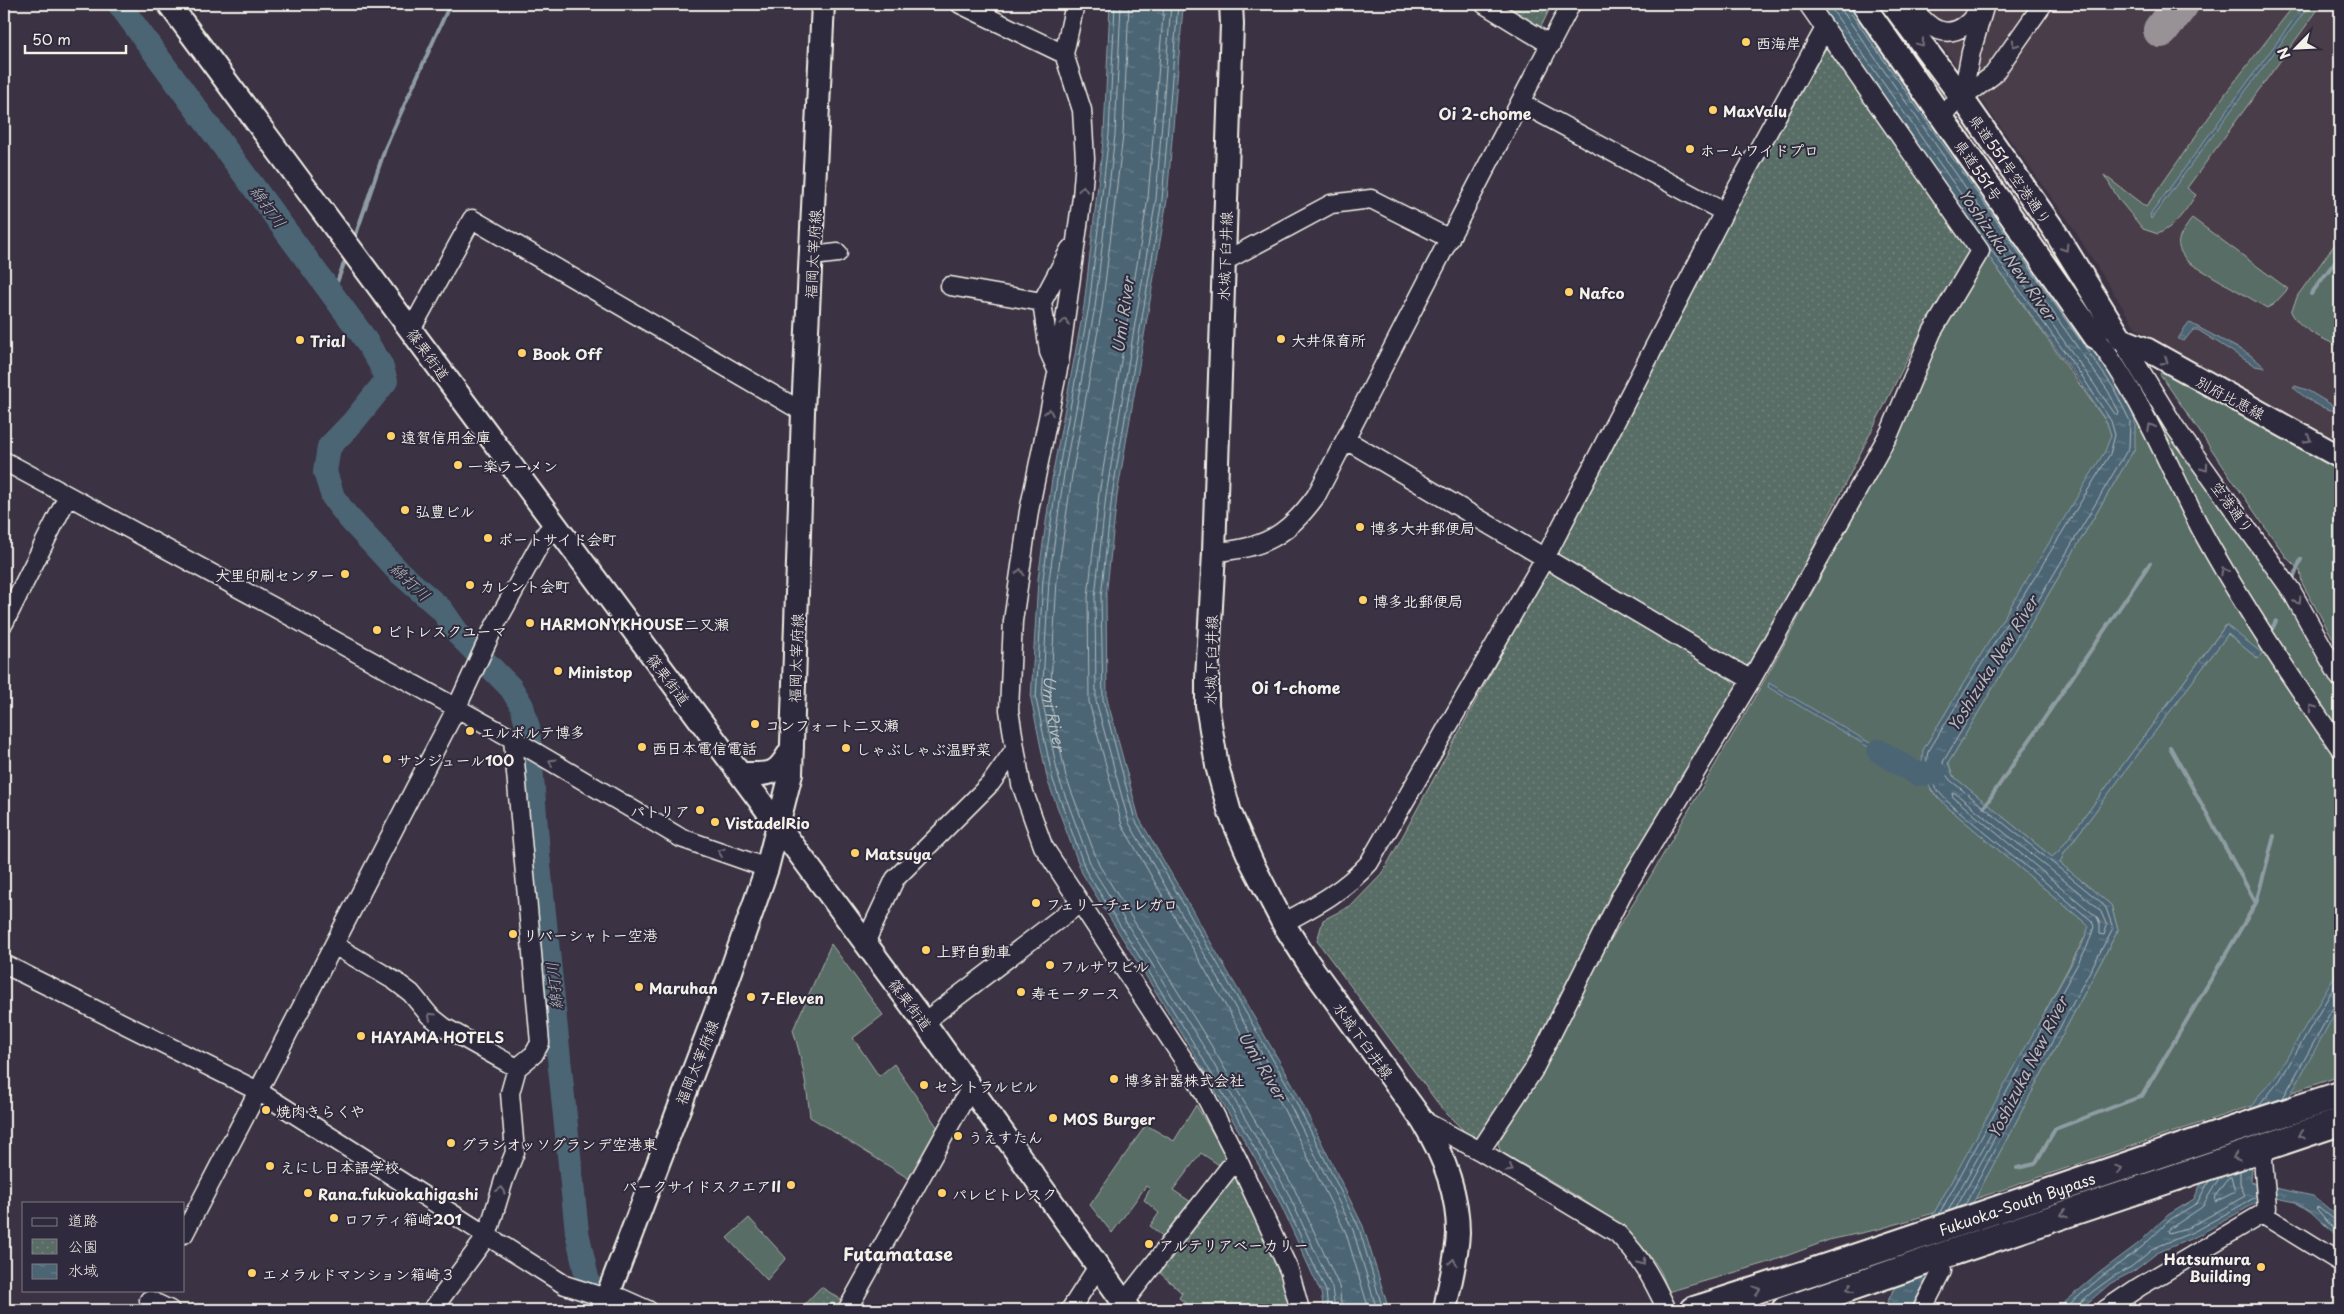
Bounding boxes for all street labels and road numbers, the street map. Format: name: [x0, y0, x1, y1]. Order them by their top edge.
street label: 県道551号空港通り: [1966, 110, 2056, 228]
street label: 県道551号: [1951, 136, 2007, 204]
street label: 福岡太宰府線: [798, 208, 826, 300]
street label: 水城下臼井線: [1211, 211, 1237, 301]
street label: 篠栗街道: [402, 323, 456, 385]
street label: 別府比恵線: [2192, 369, 2270, 425]
street label: 空港通り: [2206, 476, 2260, 538]
street label: 福岡太宰府線: [782, 613, 808, 703]
street label: 水城下臼井線: [1198, 615, 1222, 705]
street label: 篠栗街道: [642, 648, 696, 710]
street label: 篠栗街道: [884, 973, 938, 1035]
street label: 水城下臼井線: [1328, 997, 1400, 1083]
street label: 福岡太宰府線: [668, 1016, 724, 1108]
street label: Fukuoka-South Bypass: [1935, 1166, 2098, 1240]

